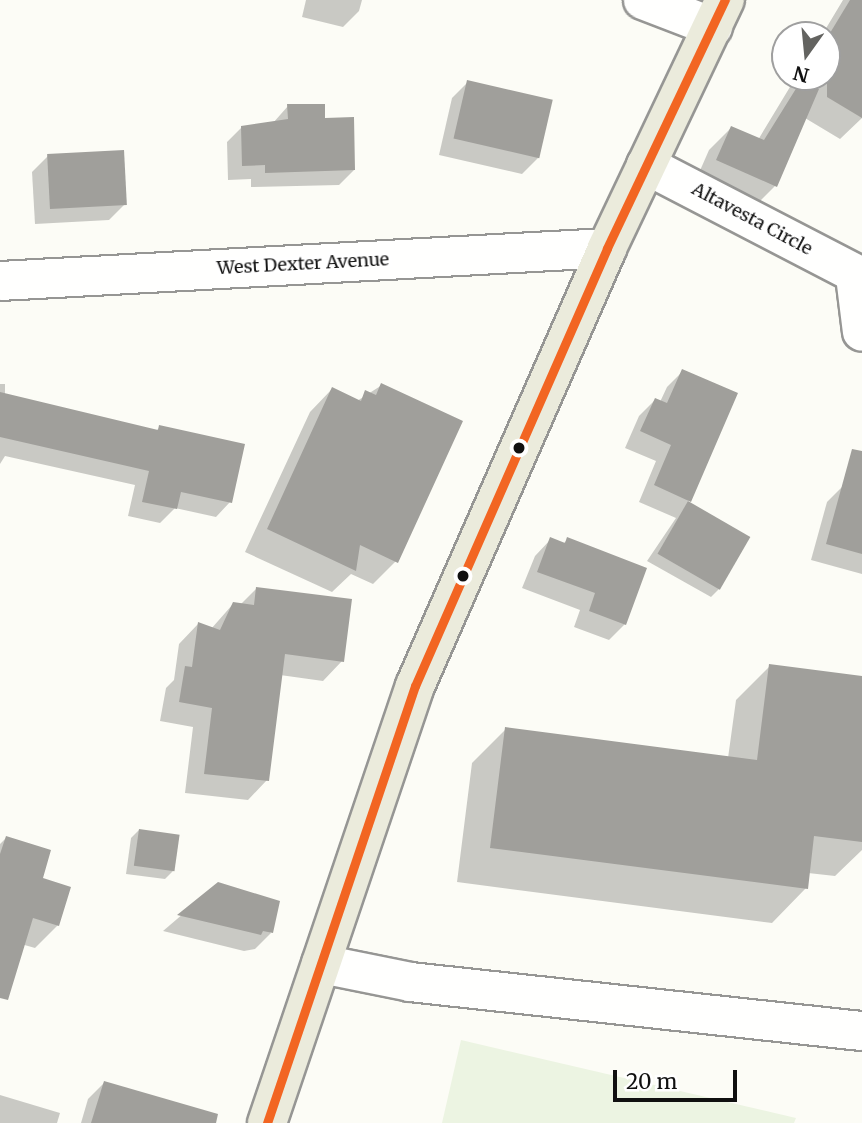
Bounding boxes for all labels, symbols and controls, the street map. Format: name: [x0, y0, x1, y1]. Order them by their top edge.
north arrow: [771, 21, 841, 91]
text: N: [791, 61, 811, 88]
street label: Altavesta Circle: [688, 178, 816, 260]
street label: West Dexter Avenue: [216, 249, 390, 279]
unlabelled marker: [512, 441, 526, 455]
unlabelled marker: [456, 569, 470, 583]
scale bar: [617, 1056, 741, 1100]
text: 20 m: [626, 1068, 677, 1095]

